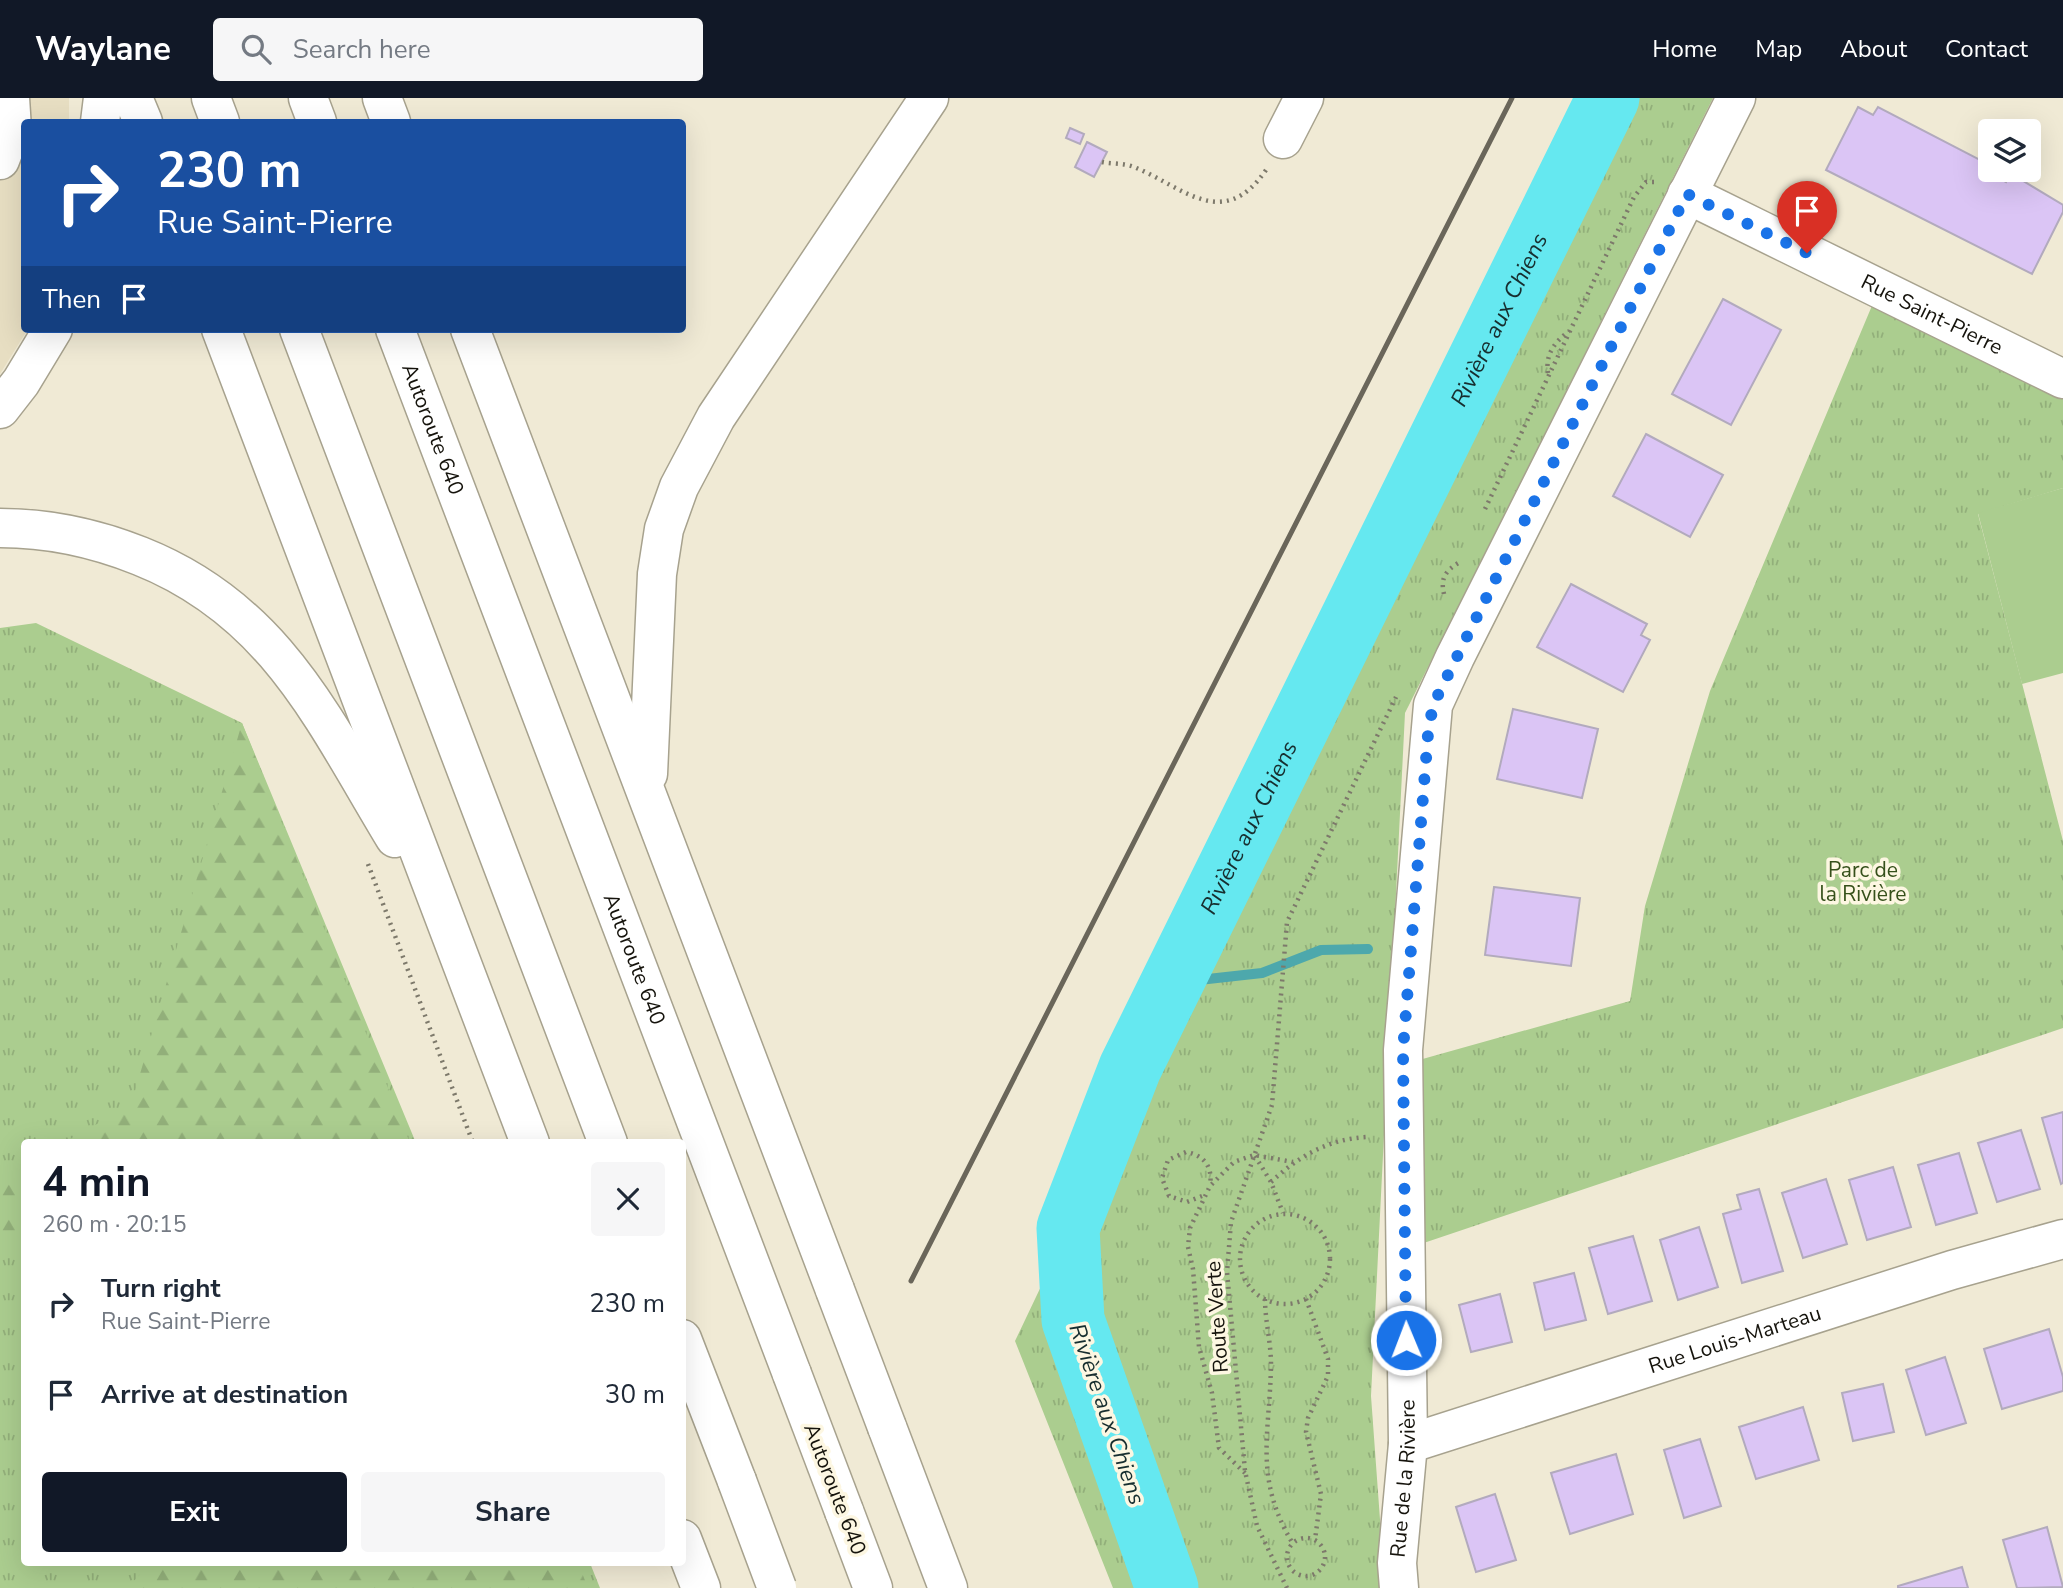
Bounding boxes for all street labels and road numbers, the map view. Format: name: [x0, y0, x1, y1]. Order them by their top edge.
street label: Rue Saint-Pierre: [1856, 268, 2008, 361]
street label: Autoroute 640: [395, 359, 471, 499]
street label: Autoroute 640: [597, 889, 672, 1029]
street label: Route Verte: [1199, 1260, 1235, 1374]
street label: Rue Louis-Marteau: [1645, 1299, 1825, 1380]
street label: Rue de la Rivière: [1384, 1399, 1422, 1559]
street label: Autoroute 640: [797, 1419, 873, 1559]

